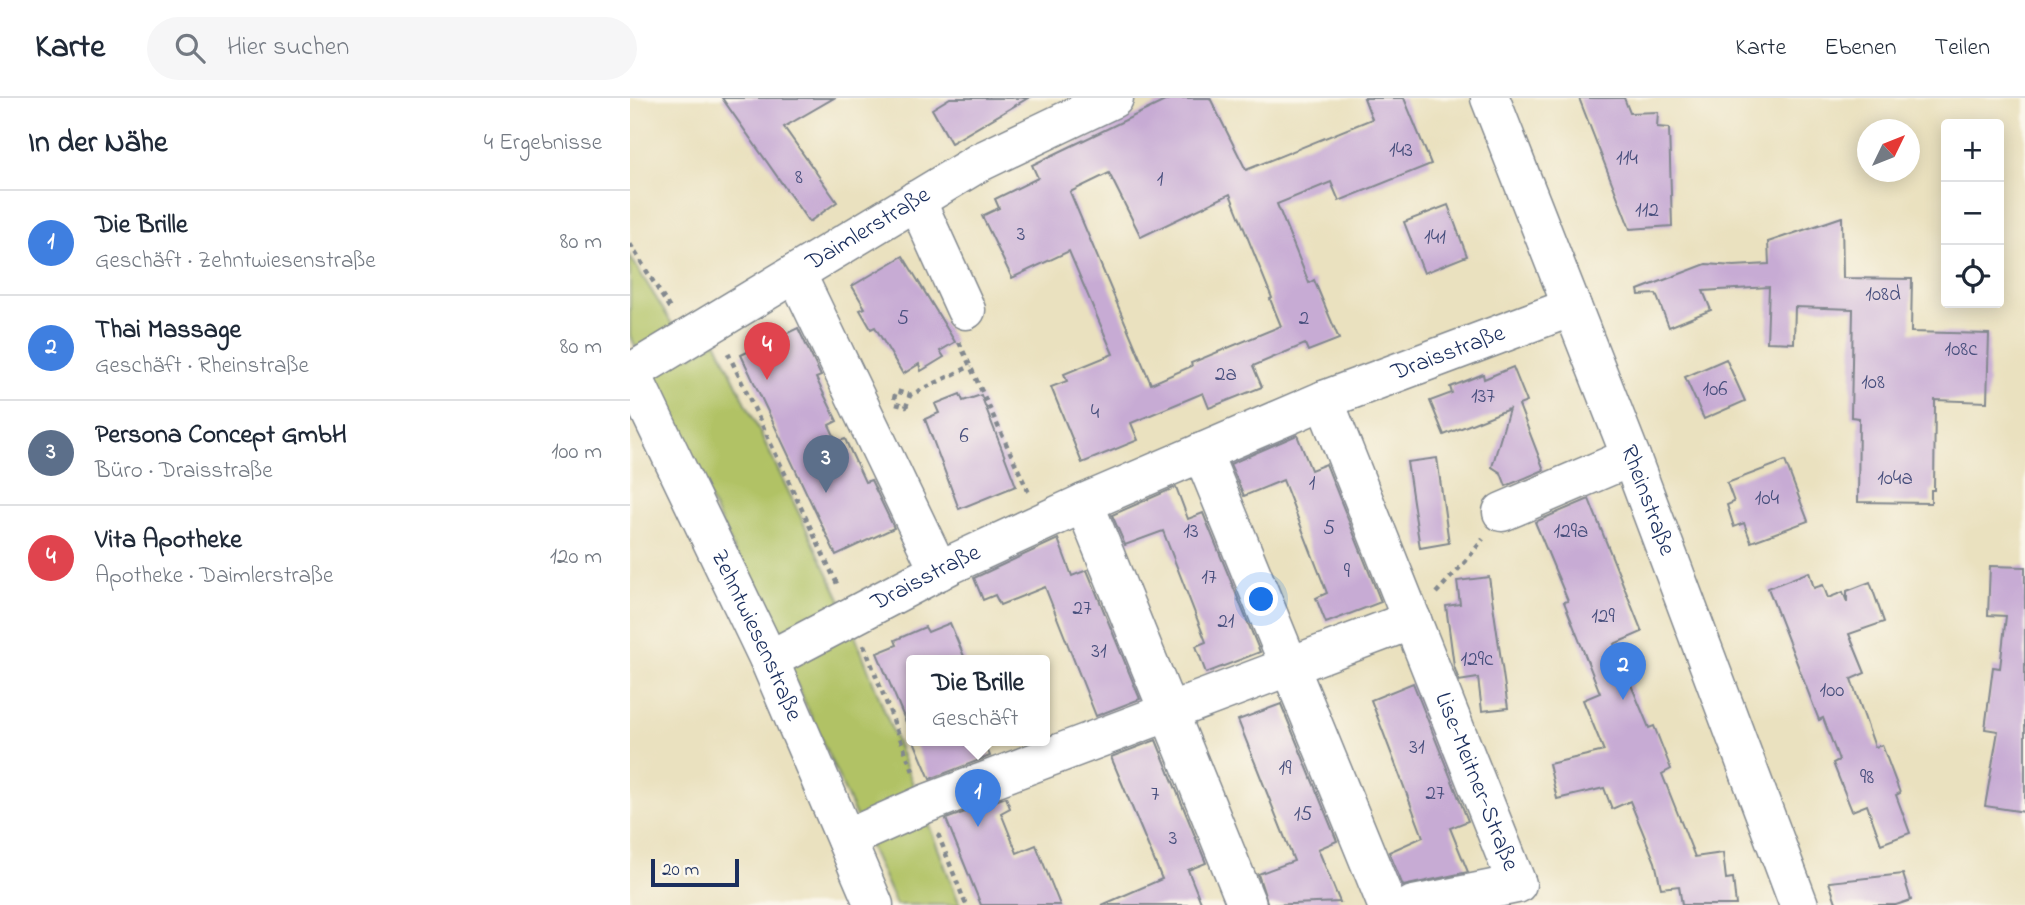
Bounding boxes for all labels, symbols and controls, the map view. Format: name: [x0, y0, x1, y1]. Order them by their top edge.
search box: [147, 17, 637, 80]
text: Karte: [35, 24, 105, 72]
icon: search: [171, 29, 209, 67]
text: Hier suchen: [227, 29, 349, 67]
text: Karte: [1735, 31, 1786, 66]
text: Ebenen: [1824, 31, 1897, 66]
text: Teilen: [1935, 31, 1990, 66]
north arrow: [1857, 119, 1920, 182]
map controls: [1941, 119, 2004, 308]
button: +: [1941, 119, 2004, 182]
text: In der Nähe: [28, 122, 168, 166]
text: 4 Ergebnisse: [484, 127, 602, 160]
house number: 143: [1389, 136, 1413, 166]
house number: 114: [1616, 144, 1638, 174]
house number: 8: [795, 163, 803, 193]
house number: 1: [1157, 165, 1164, 195]
street label: Daimlerstraße: [798, 178, 937, 281]
button: −: [1941, 182, 2004, 245]
house number: 112: [1635, 196, 1659, 226]
text: Die Brille: [95, 207, 188, 245]
house number: 3: [1017, 220, 1025, 250]
house number: 141: [1424, 223, 1446, 253]
text: 1: [47, 226, 55, 259]
text: 80 m: [560, 226, 602, 259]
text: Geschäft · Zehntwiesenstraße: [95, 245, 376, 278]
button: locate: [1941, 245, 2004, 308]
house number: 108d: [1865, 280, 1901, 310]
house number: 5: [897, 304, 909, 334]
house number: 2: [1299, 304, 1309, 334]
text: Thai Massage: [95, 312, 241, 350]
street label: Draisstraße: [1386, 316, 1510, 391]
pin: 4: [744, 322, 790, 380]
text: 2: [45, 331, 57, 364]
text: 80 m: [560, 331, 602, 364]
house number: 108c: [1945, 335, 1978, 365]
text: Geschäft · Rheinstraße: [95, 350, 309, 383]
house number: 2a: [1215, 360, 1237, 390]
house number: 108: [1861, 368, 1885, 398]
house number: 106: [1703, 375, 1728, 405]
house number: 137: [1471, 382, 1495, 412]
house number: 4: [1091, 398, 1100, 428]
text: Persona Concept GmbH: [95, 417, 347, 455]
house number: 6: [959, 422, 969, 452]
pin: 3: [803, 435, 849, 493]
text: 3: [46, 436, 56, 469]
text: 100 m: [551, 436, 602, 469]
street label: Rheinstraße: [1610, 440, 1684, 561]
text: Büro · Draisstraße: [95, 455, 273, 488]
house number: 104a: [1877, 464, 1913, 494]
house number: 1: [1309, 469, 1316, 499]
house number: 104: [1755, 484, 1780, 514]
house number: 5: [1323, 514, 1335, 544]
house number: 13: [1183, 517, 1199, 547]
house number: 129a: [1554, 517, 1588, 547]
text: Vita Apotheke: [95, 522, 242, 560]
street label: Draisstraße: [864, 536, 987, 621]
text: 4: [46, 541, 56, 574]
text: 120 m: [550, 541, 602, 574]
street label: Zehntwiesenstraße: [701, 544, 811, 727]
house number: 9: [1344, 557, 1351, 587]
text: Apotheke · Daimlerstraße: [95, 560, 333, 593]
house number: 17: [1201, 563, 1217, 593]
your location: [1244, 582, 1278, 616]
house number: 27: [1072, 594, 1092, 624]
house number: 129: [1591, 602, 1615, 632]
house number: 21: [1217, 607, 1235, 637]
house number: 31: [1091, 637, 1107, 667]
pin: 2: [1600, 642, 1646, 700]
house number: 129c: [1461, 645, 1494, 675]
popup: [906, 655, 1050, 746]
text: Die Brille: [932, 665, 1024, 703]
house number: 100: [1820, 676, 1844, 706]
street label: Lise-Meitner-Straße: [1425, 687, 1528, 876]
text: Geschäft: [932, 703, 1018, 736]
house number: 31: [1409, 733, 1425, 763]
house number: 19: [1279, 754, 1292, 784]
house number: 98: [1860, 763, 1874, 793]
pin: 1: [955, 769, 1001, 827]
house number: 27: [1425, 779, 1445, 809]
house number: 7: [1151, 780, 1160, 810]
house number: 15: [1294, 800, 1312, 830]
house number: 3: [1169, 824, 1177, 854]
scale bar: [651, 856, 738, 888]
text: 20 m: [662, 857, 699, 884]

